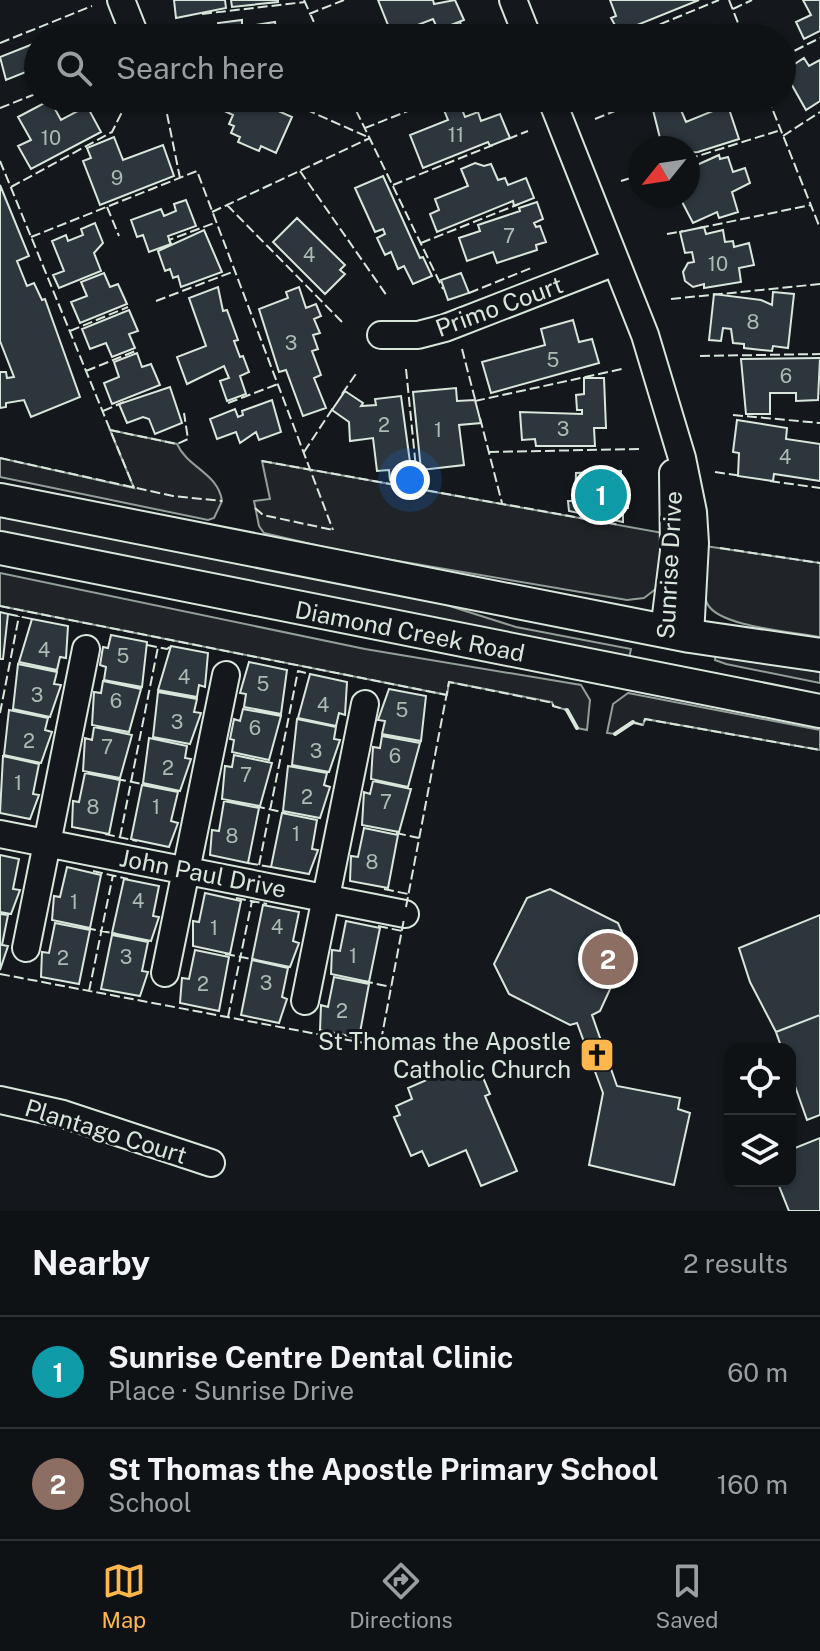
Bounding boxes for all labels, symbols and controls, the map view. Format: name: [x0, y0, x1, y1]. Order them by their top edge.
search box: [24, 24, 796, 112]
icon: search: [52, 46, 96, 90]
text: Search here: [116, 50, 284, 86]
house number: 11: [448, 123, 464, 147]
house number: 10: [41, 126, 61, 150]
north arrow: [628, 136, 700, 208]
house number: 9: [111, 166, 123, 190]
house number: 7: [503, 224, 515, 248]
house number: 4: [303, 243, 315, 267]
house number: 10: [708, 252, 728, 276]
street label: Primo Court: [432, 270, 566, 342]
house number: 8: [747, 310, 759, 334]
house number: 3: [285, 331, 297, 355]
house number: 5: [547, 348, 559, 372]
house number: 6: [780, 364, 792, 388]
house number: 2: [378, 413, 390, 437]
house number: 3: [557, 417, 569, 441]
house number: 1: [434, 418, 442, 442]
house number: 4: [779, 445, 791, 469]
your location: [390, 460, 430, 500]
pin: 1: [575, 465, 627, 525]
street label: Sunrise Drive: [651, 490, 687, 640]
street label: Diamond Creek Road: [293, 595, 527, 667]
house number: 4: [38, 638, 50, 662]
house number: 5: [117, 644, 129, 668]
house number: 4: [178, 665, 190, 689]
house number: 5: [257, 672, 269, 696]
house number: 3: [31, 683, 43, 707]
house number: 6: [110, 689, 122, 713]
house number: 4: [317, 693, 329, 717]
house number: 5: [396, 698, 408, 722]
house number: 3: [171, 710, 183, 734]
house number: 6: [249, 716, 261, 740]
house number: 2: [23, 729, 35, 753]
house number: 7: [101, 735, 113, 759]
house number: 3: [310, 739, 322, 763]
house number: 6: [389, 744, 401, 768]
house number: 2: [162, 756, 174, 780]
house number: 7: [240, 763, 252, 787]
house number: 1: [14, 771, 22, 795]
house number: 2: [301, 785, 313, 809]
house number: 7: [380, 790, 392, 814]
house number: 8: [87, 795, 99, 819]
house number: 1: [152, 795, 160, 819]
house number: 1: [292, 822, 300, 846]
house number: 8: [226, 824, 238, 848]
street label: John Paul Drive: [117, 843, 289, 903]
house number: 8: [366, 850, 378, 874]
house number: 4: [132, 889, 144, 913]
house number: 1: [70, 890, 78, 914]
house number: 4: [271, 915, 283, 939]
house number: 1: [210, 916, 218, 940]
pin: 2: [582, 929, 634, 989]
house number: 1: [349, 944, 357, 968]
house number: 3: [120, 945, 132, 969]
house number: 2: [57, 946, 69, 970]
house number: 3: [260, 971, 272, 995]
house number: 2: [197, 972, 209, 996]
house number: 2: [336, 999, 348, 1023]
place label: St Thomas the Apostle Catholic Church: [318, 1027, 571, 1083]
church icon: St Thomas the Apostle Catholic Church: [578, 1036, 616, 1074]
map controls: [724, 1043, 796, 1187]
button: locate: [724, 1043, 796, 1115]
street label: Plantago Court: [22, 1093, 190, 1169]
button: layers: [724, 1115, 796, 1187]
text: Nearby: [32, 1243, 150, 1283]
text: 2 results: [683, 1248, 788, 1279]
text: Sunrise Centre Dental Clinic: [108, 1339, 513, 1375]
text: 1: [52, 1357, 64, 1388]
text: 60 m: [727, 1357, 788, 1388]
text: Place · Sunrise Drive: [108, 1375, 354, 1406]
text: St Thomas the Apostle Primary School: [108, 1451, 659, 1487]
text: 2: [50, 1469, 66, 1500]
text: 160 m: [717, 1469, 788, 1500]
text: School: [108, 1487, 192, 1518]
tab: Map: [102, 1559, 146, 1633]
tab: Directions: [349, 1559, 453, 1633]
tab: Saved: [656, 1559, 718, 1633]

